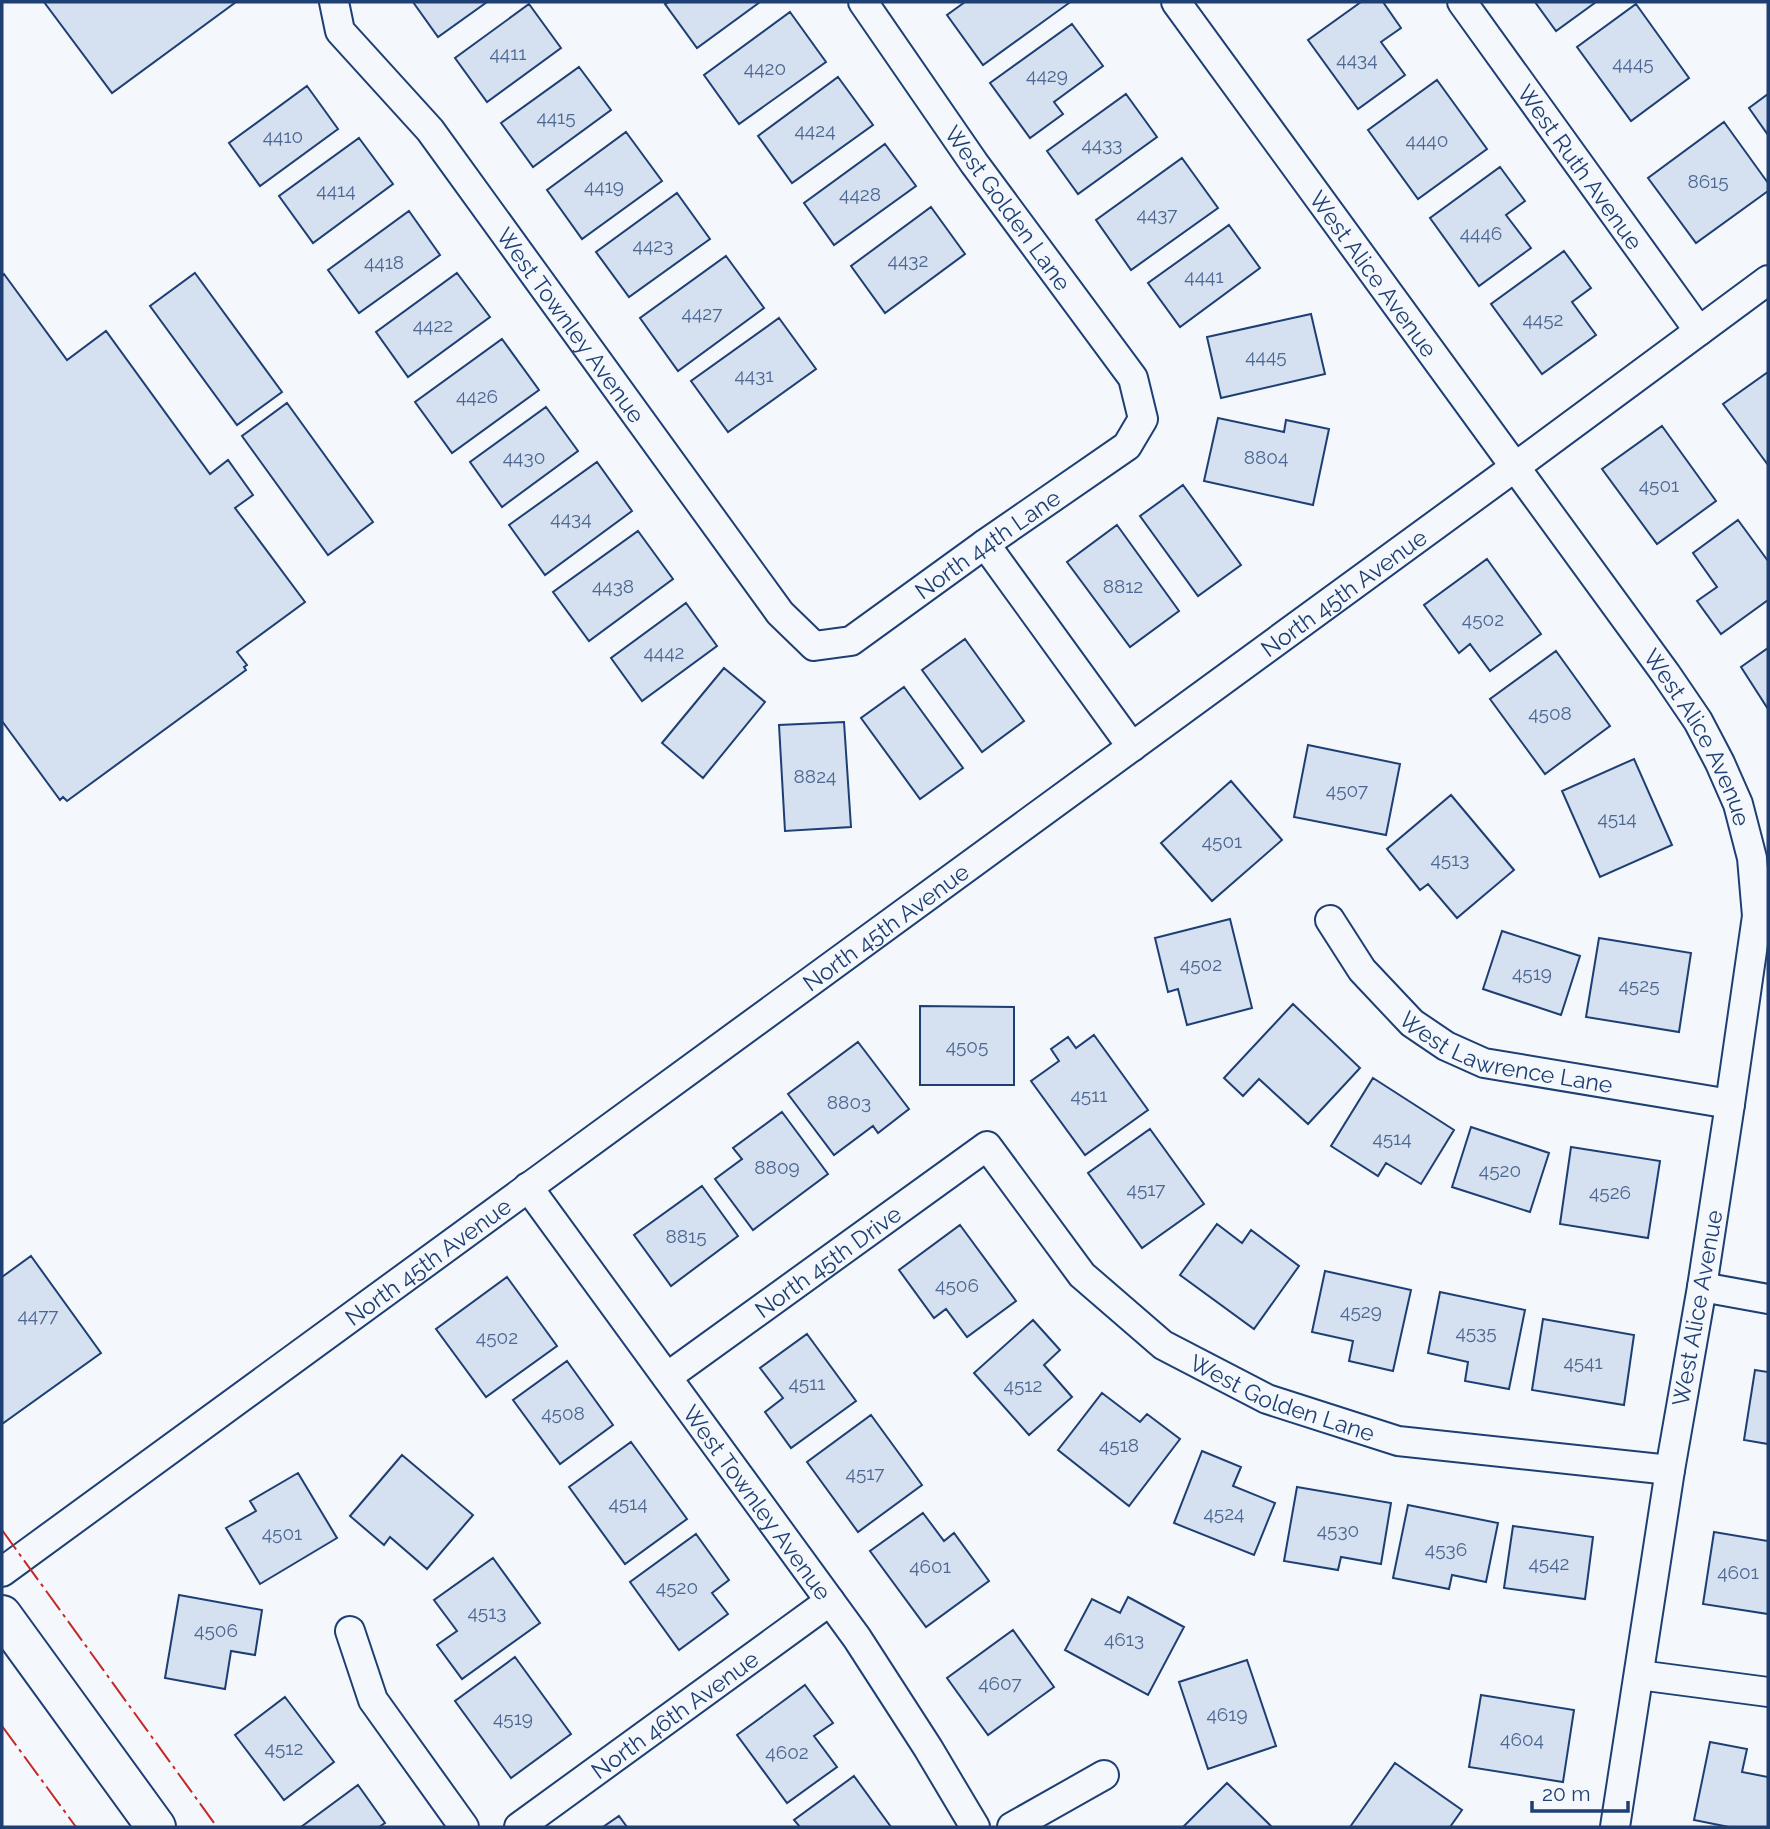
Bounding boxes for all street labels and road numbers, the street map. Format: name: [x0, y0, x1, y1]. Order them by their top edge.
street label: West Ruth Avenue: [1512, 79, 1649, 254]
street label: West Golden Lane: [939, 120, 1077, 296]
street label: West Alice Avenue: [1304, 185, 1443, 362]
street label: West Townley Avenue: [492, 222, 651, 428]
street label: North 44th Lane: [909, 483, 1065, 604]
street label: North 45th Avenue: [1255, 523, 1431, 662]
street label: West Alice Avenue: [1639, 643, 1757, 828]
street label: North 45th Avenue: [797, 857, 974, 996]
street label: West Lawrence Lane: [1394, 1005, 1615, 1098]
street label: North 45th Avenue: [339, 1192, 516, 1331]
street label: North 45th Drive: [749, 1199, 906, 1323]
street label: West Alice Avenue: [1666, 1208, 1728, 1408]
street label: West Golden Lane: [1186, 1348, 1378, 1446]
street label: West Townley Avenue: [678, 1400, 838, 1605]
street label: North 46th Avenue: [586, 1644, 763, 1784]

